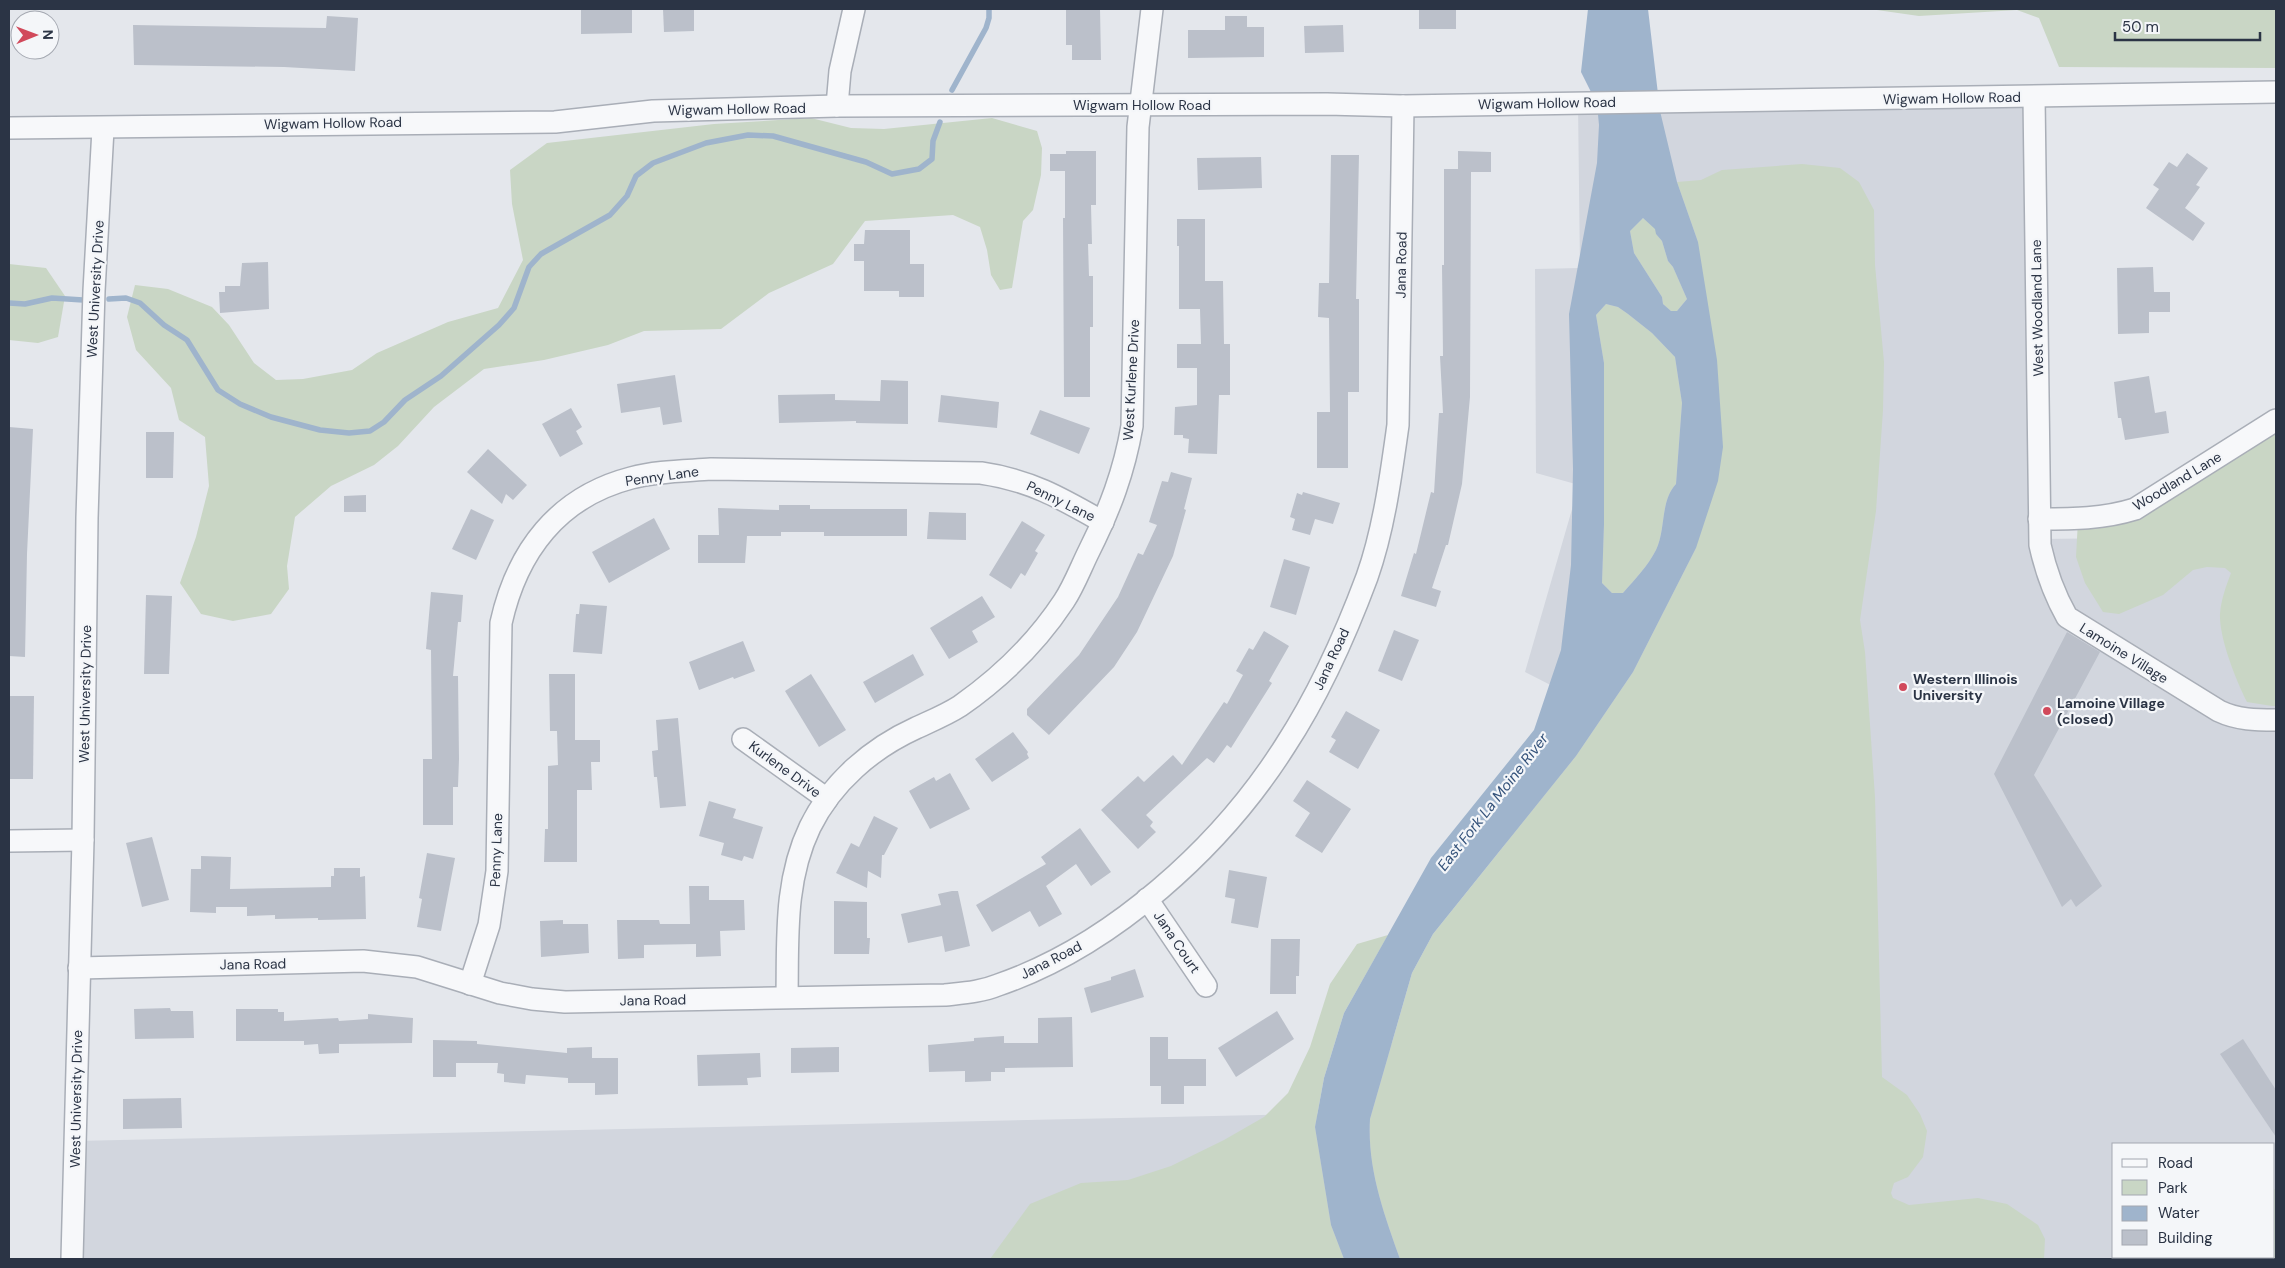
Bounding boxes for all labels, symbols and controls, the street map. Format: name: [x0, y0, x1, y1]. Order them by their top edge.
north arrow: [10, 10, 60, 60]
scale bar: [2115, 10, 2260, 42]
text: 50 m: [2122, 17, 2159, 37]
text: N: [39, 30, 57, 40]
street label: Wigwam Hollow Road: [1883, 88, 2021, 108]
street label: Wigwam Hollow Road: [1478, 93, 1616, 113]
street label: Wigwam Hollow Road: [1073, 96, 1211, 114]
street label: Wigwam Hollow Road: [668, 99, 806, 119]
street label: Wigwam Hollow Road: [264, 113, 402, 133]
street label: West University Drive: [82, 220, 108, 358]
street label: Jana Road: [1391, 232, 1411, 298]
street label: West Woodland Lane: [2027, 239, 2047, 377]
street label: West Kurlene Drive: [1119, 319, 1143, 441]
street label: Woodland Lane: [2129, 447, 2225, 515]
street label: Penny Lane: [624, 462, 700, 490]
street label: Penny Lane: [1024, 477, 1098, 525]
street label: Lamoine Village: [2076, 619, 2172, 687]
street label: West University Drive: [75, 625, 95, 763]
street label: Jana Road: [1309, 625, 1353, 693]
place label: Western Illinois University: [1913, 670, 2018, 704]
marker: Western Illinois University: [1897, 681, 1909, 693]
place label: Lamoine Village (closed): [2057, 694, 2165, 728]
marker: Lamoine Village (closed): [2041, 705, 2053, 717]
water label: East Fork La Moine River: [1433, 729, 1553, 875]
street label: Kurlene Drive: [745, 737, 825, 801]
street label: Penny Lane: [486, 813, 506, 887]
street label: Jana Court: [1150, 908, 1204, 976]
street label: Jana Road: [1017, 937, 1085, 983]
street label: Jana Road: [220, 954, 286, 974]
street label: Jana Road: [620, 990, 686, 1010]
street label: West University Drive: [66, 1030, 86, 1168]
legend: [2112, 1143, 2275, 1258]
text: Road: [2158, 1153, 2193, 1173]
text: Park: [2158, 1178, 2188, 1198]
text: Water: [2158, 1203, 2200, 1223]
text: Building: [2158, 1228, 2213, 1248]

